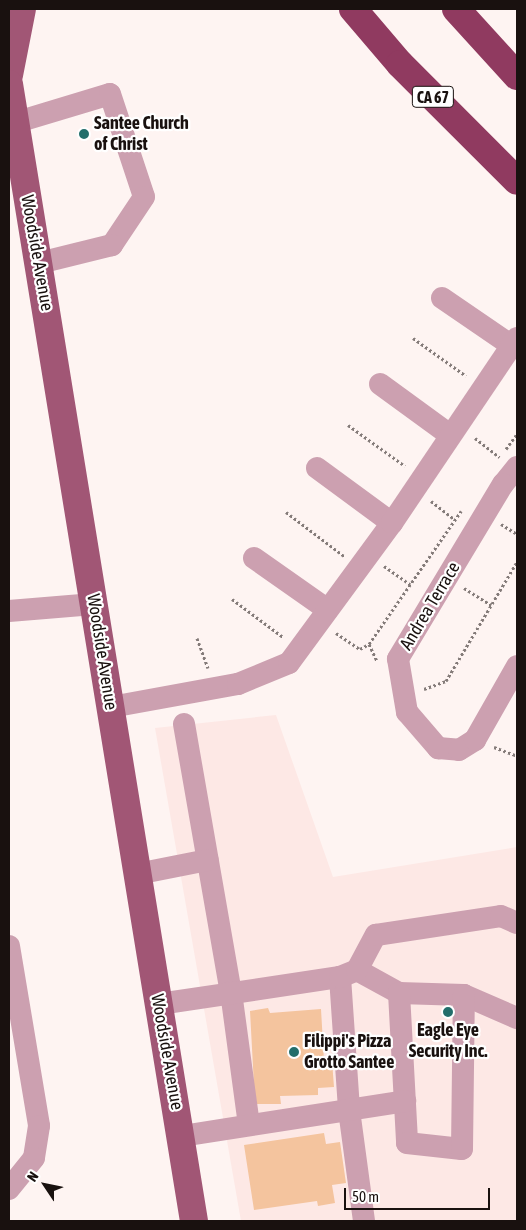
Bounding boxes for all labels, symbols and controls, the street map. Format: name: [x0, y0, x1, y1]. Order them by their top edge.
road number: CA 67: [412, 84, 454, 110]
place label: Santee Church of Christ: [94, 113, 189, 156]
marker: Santee Church of Christ: [78, 128, 90, 140]
street label: Woodside Avenue: [16, 193, 58, 313]
street label: Andrea Terrace: [395, 558, 465, 654]
street label: Woodside Avenue: [82, 592, 122, 712]
street label: Woodside Avenue: [146, 992, 188, 1112]
marker: Eagle Eye Security Inc.: [442, 1006, 454, 1018]
place label: Eagle Eye Security Inc.: [409, 1020, 487, 1062]
place label: Filippi's Pizza Grotto Santee: [304, 1031, 394, 1074]
marker: Filippi's Pizza Grotto Santee: [288, 1046, 300, 1058]
north arrow: [20, 1160, 70, 1210]
text: N: [24, 1169, 42, 1185]
scale bar: [346, 1178, 492, 1210]
text: 50 m: [352, 1188, 379, 1205]

